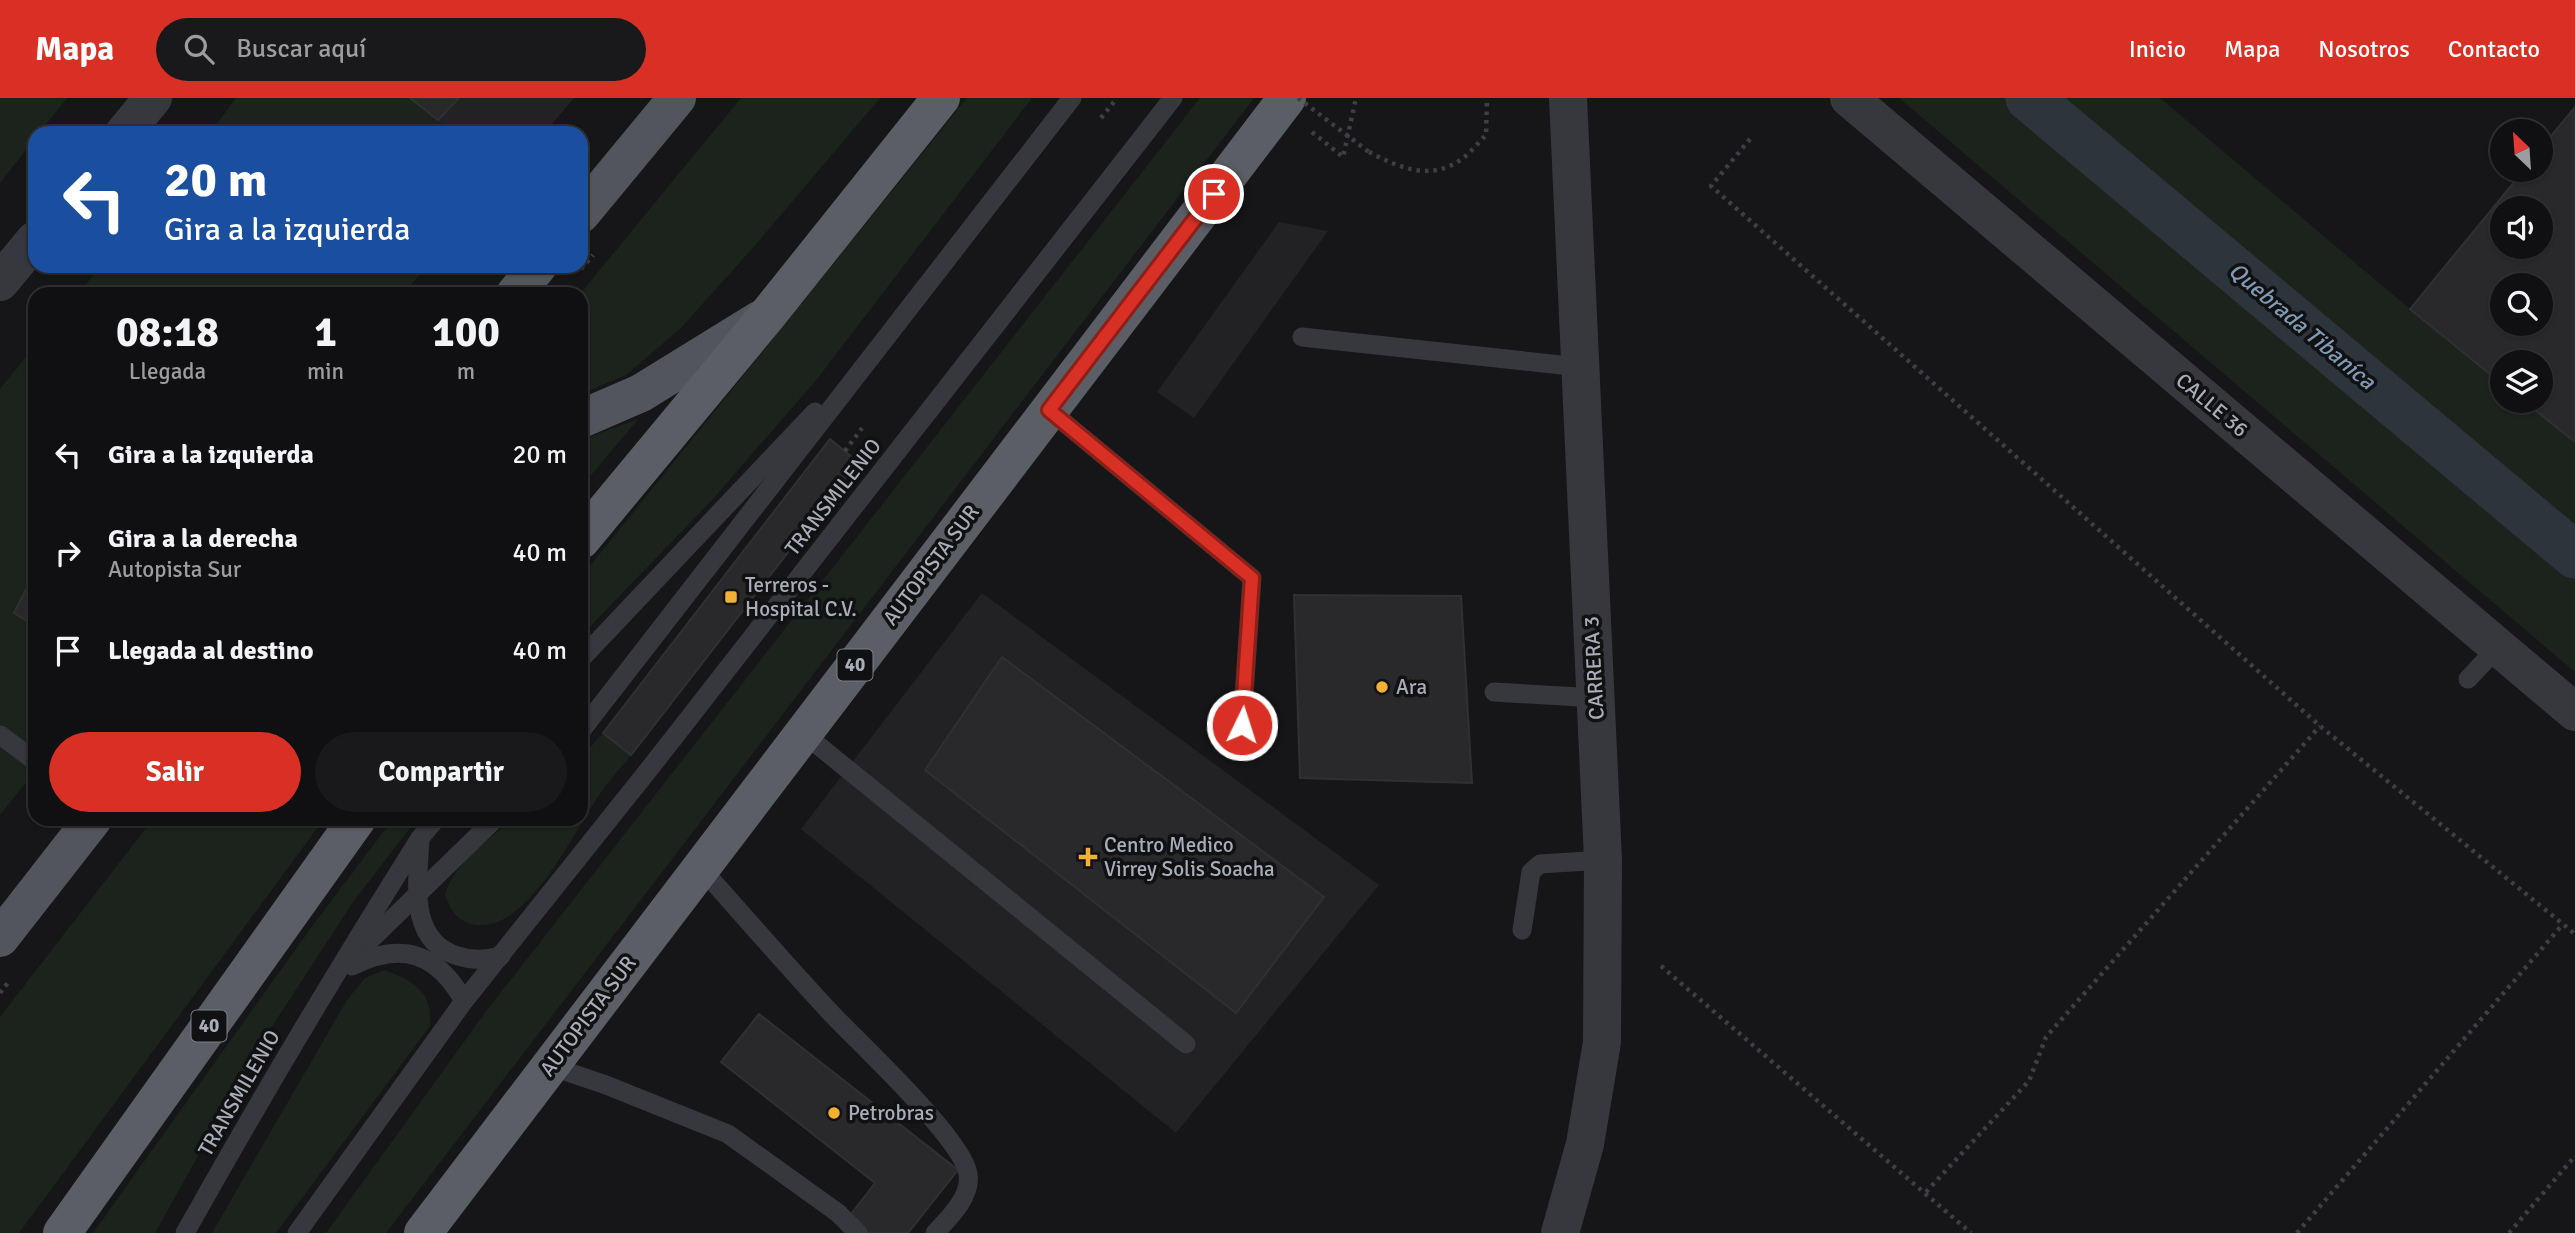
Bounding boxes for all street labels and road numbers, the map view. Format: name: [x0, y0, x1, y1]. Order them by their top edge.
street label: CALLE 36: [2171, 367, 2253, 443]
street label: TRANSMILENIO: [779, 433, 887, 561]
street label: AUTOPISTA SUR: [877, 500, 985, 630]
street label: CARRERA 3: [1578, 615, 1610, 721]
road number: 40: [838, 650, 872, 680]
street label: AUTOPISTA SUR: [534, 951, 642, 1081]
road number: 40: [192, 1010, 227, 1042]
street label: TRANSMILENIO: [192, 1025, 286, 1161]

